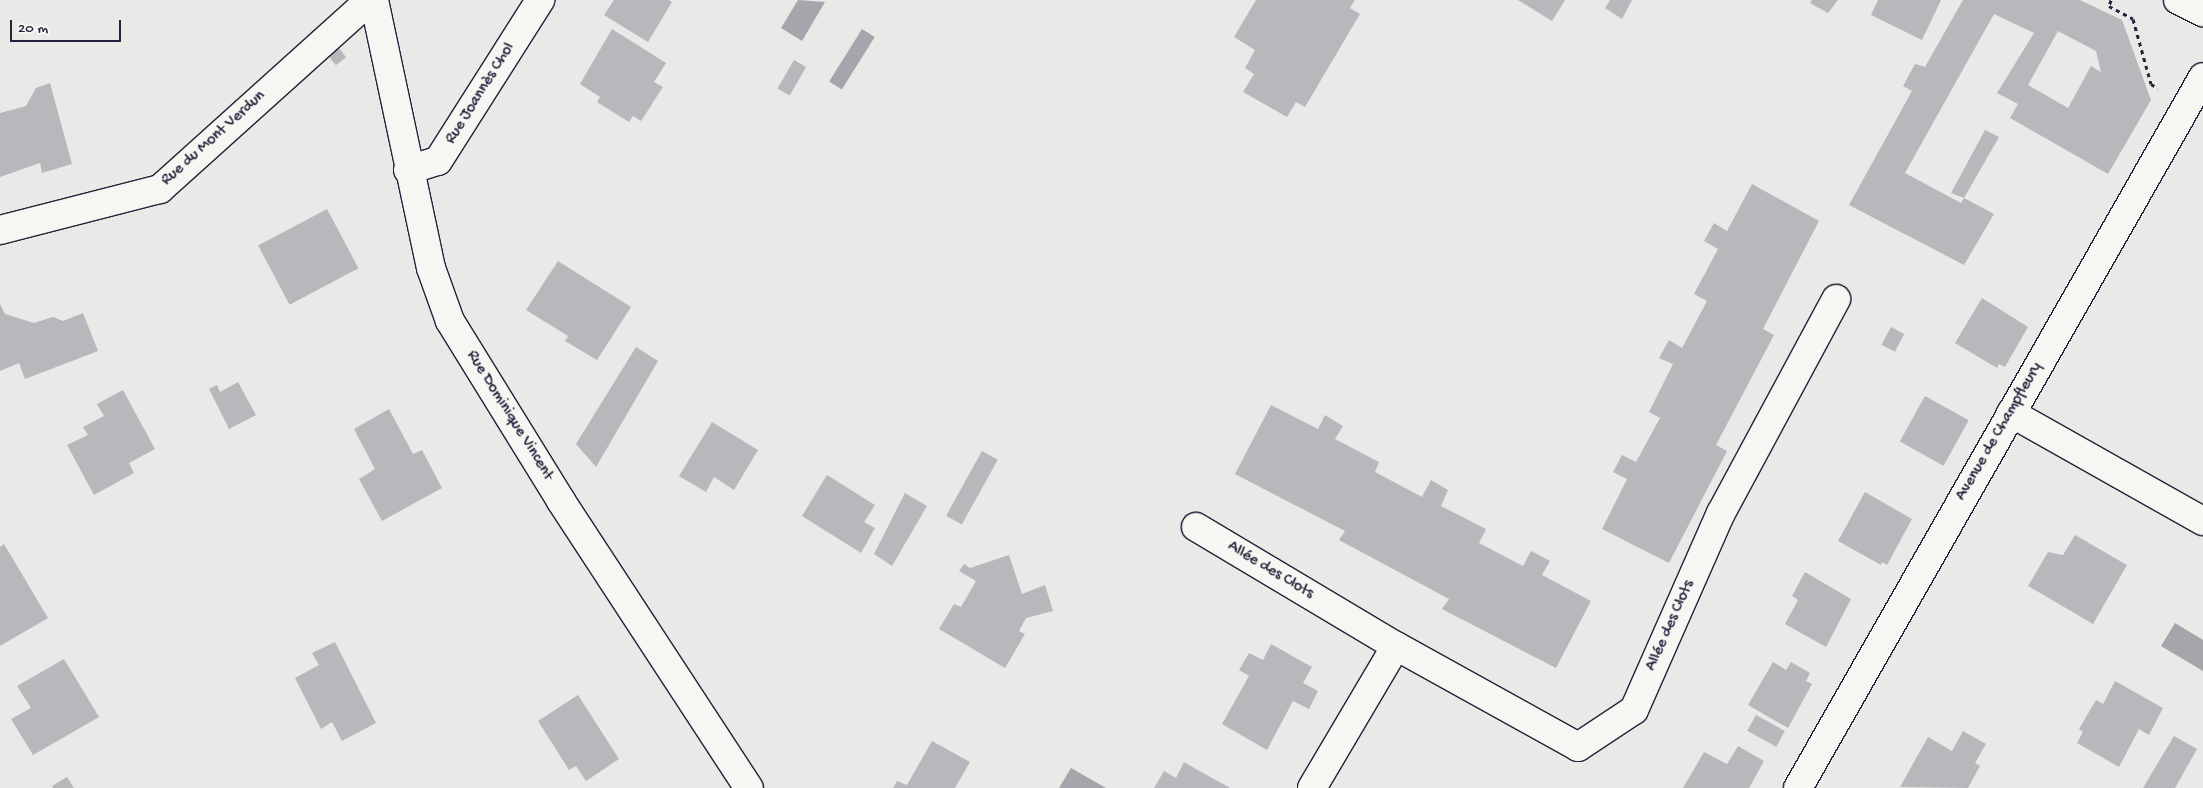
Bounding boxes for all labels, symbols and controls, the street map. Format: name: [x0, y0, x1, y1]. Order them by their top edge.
scale bar: [12, 10, 124, 42]
text: 20 m: [18, 20, 48, 38]
street label: Rue Joannès Chol: [442, 40, 520, 148]
street label: Rue du Mont Verdun: [158, 87, 270, 191]
street label: Rue Dominique Vincent: [461, 348, 557, 484]
street label: Avenue de Champfleury: [1953, 359, 2047, 505]
street label: Allée des Clots: [1223, 538, 1317, 604]
street label: Allée des Clots: [1642, 578, 1700, 674]

